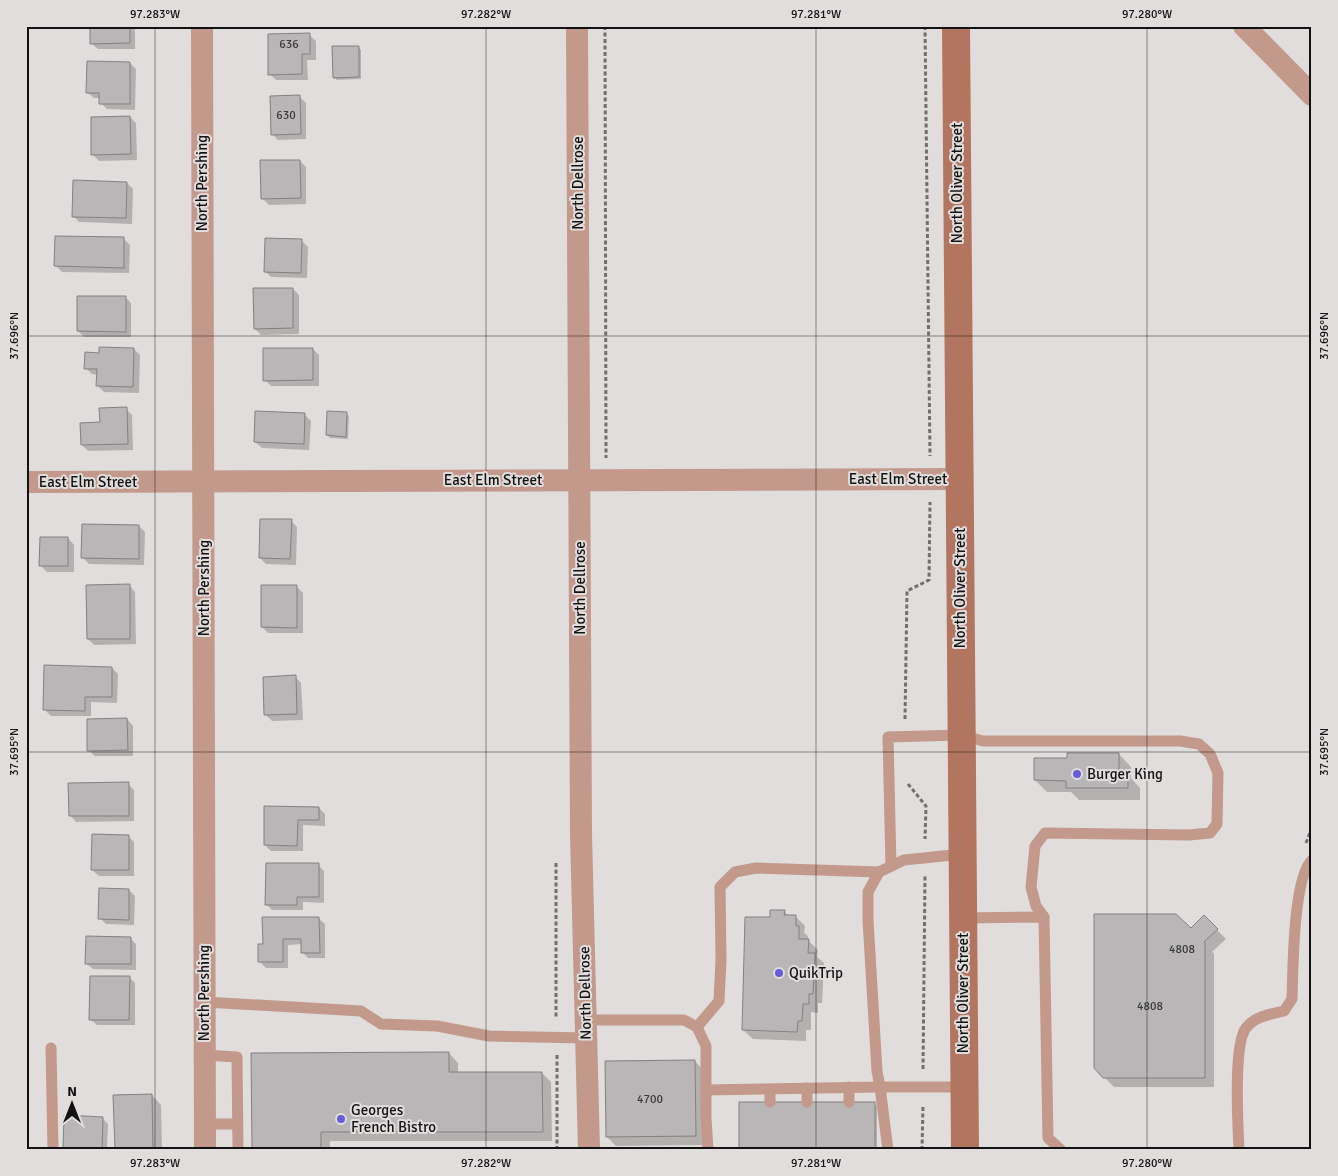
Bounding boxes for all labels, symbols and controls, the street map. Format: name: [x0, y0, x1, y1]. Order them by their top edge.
text: 97.283°W: [130, 7, 180, 22]
text: 97.282°W: [461, 7, 511, 22]
text: 97.281°W: [791, 7, 841, 22]
text: 97.280°W: [1122, 7, 1172, 22]
house number: 636: [279, 37, 299, 52]
house number: 630: [276, 108, 296, 123]
street label: North Oliver Street: [948, 123, 966, 243]
street label: North Pershing: [193, 135, 211, 231]
street label: North Dellrose: [569, 136, 587, 230]
text: 37.696°N: [7, 312, 22, 360]
text: 37.696°N: [1317, 312, 1332, 360]
street label: East Elm Street: [849, 470, 947, 488]
street label: East Elm Street: [444, 471, 542, 489]
street label: East Elm Street: [39, 473, 137, 491]
street label: North Oliver Street: [951, 528, 969, 648]
street label: North Pershing: [195, 540, 213, 636]
street label: North Dellrose: [571, 541, 589, 635]
text: 37.695°N: [7, 728, 22, 776]
text: 37.695°N: [1317, 728, 1332, 776]
place label: Burger King: [1087, 765, 1163, 783]
marker: Burger King: [1071, 768, 1083, 780]
street label: North Oliver Street: [954, 933, 972, 1053]
house number: 4808: [1169, 942, 1195, 957]
street label: North Pershing: [195, 945, 213, 1041]
street label: North Dellrose: [575, 946, 595, 1040]
place label: QuikTrip: [789, 964, 843, 982]
marker: QuikTrip: [773, 967, 785, 979]
house number: 4808: [1137, 999, 1163, 1014]
north arrow: [48, 1078, 98, 1128]
text: N: [67, 1083, 77, 1100]
house number: 4700: [637, 1092, 663, 1107]
place label: Georges French Bistro: [351, 1101, 436, 1136]
marker: Georges French Bistro: [335, 1113, 347, 1125]
text: 97.283°W: [130, 1156, 180, 1171]
text: 97.282°W: [461, 1156, 511, 1171]
text: 97.281°W: [791, 1156, 841, 1171]
text: 97.280°W: [1122, 1156, 1172, 1171]

